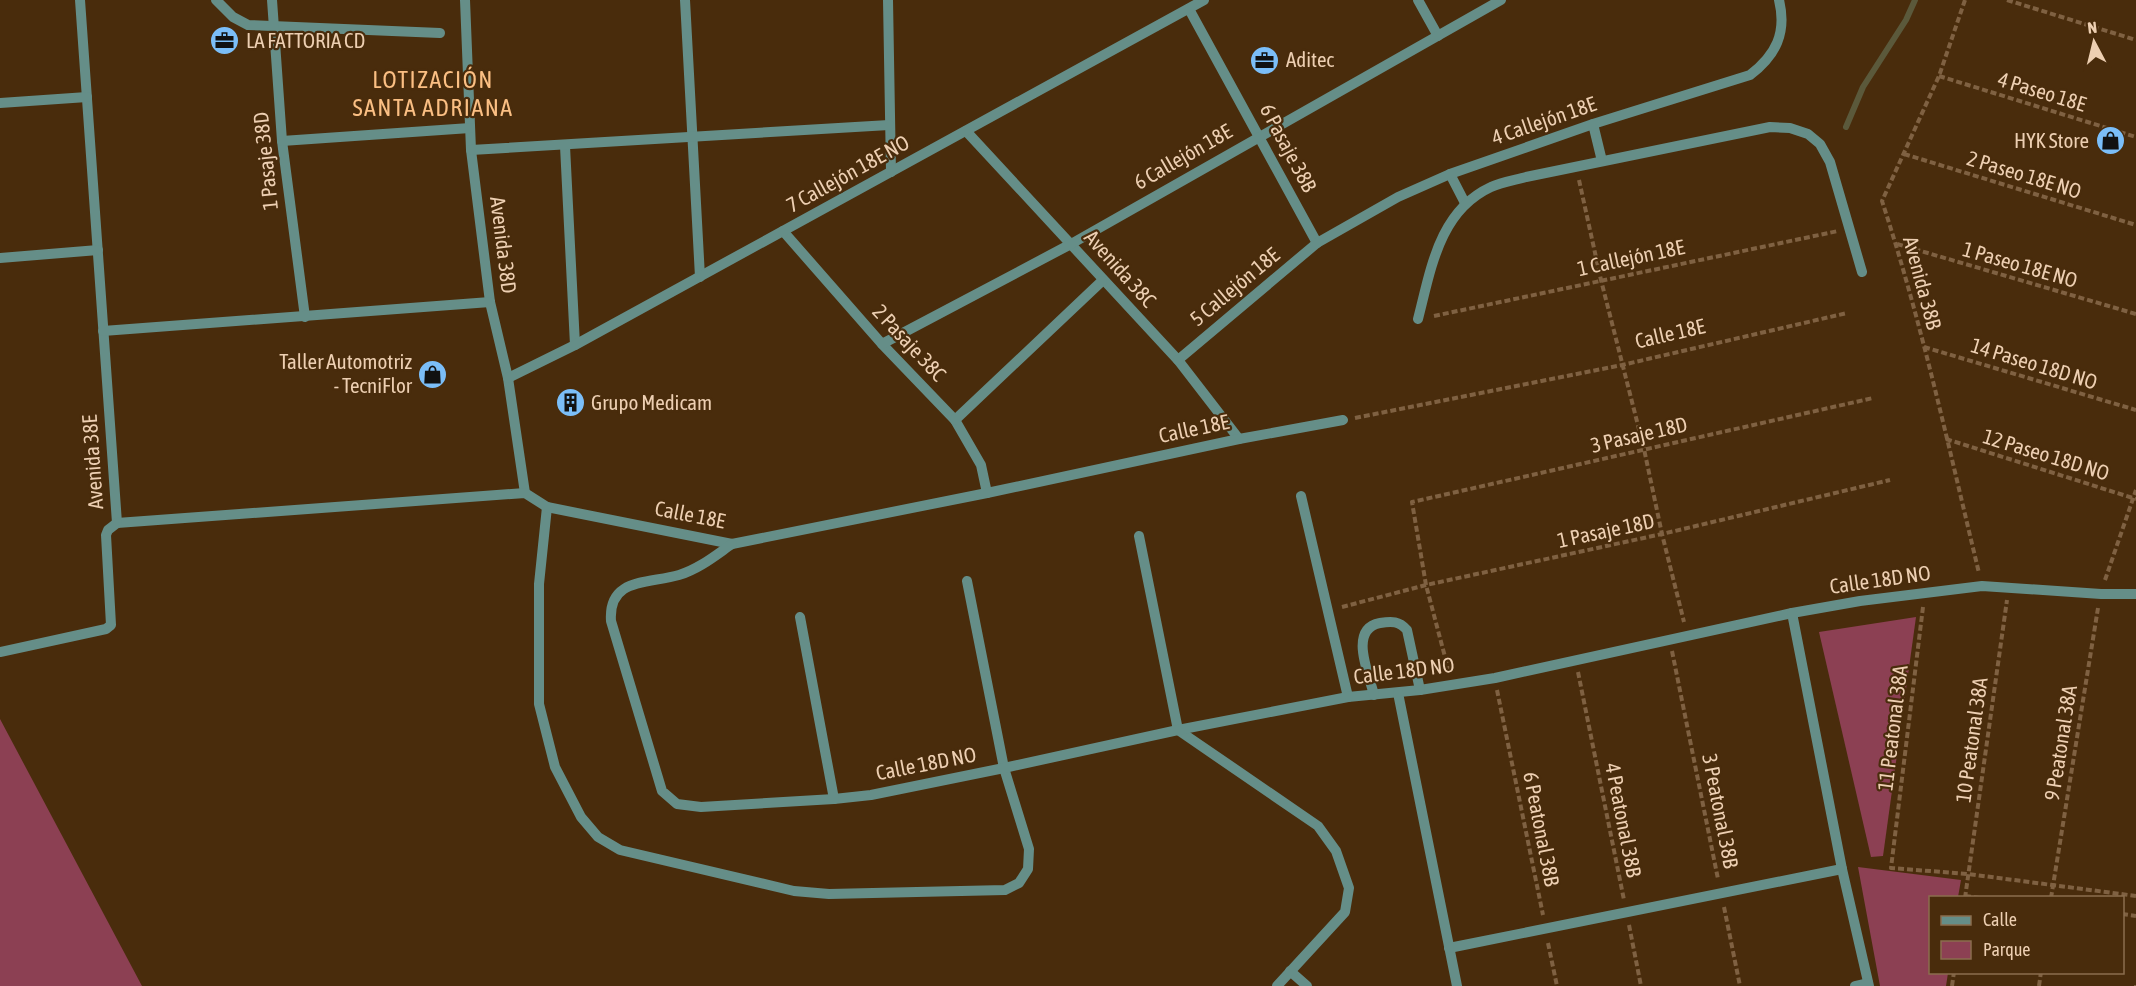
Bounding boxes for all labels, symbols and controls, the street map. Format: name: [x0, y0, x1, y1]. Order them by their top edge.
north arrow: [2064, 12, 2124, 72]
text: N: [2086, 18, 2098, 37]
office icon: LA FATTORIA CD: [209, 25, 241, 57]
place label: LA FATTORIA CD: [246, 28, 365, 52]
office icon: Aditec: [1249, 44, 1281, 76]
place label: Aditec: [1286, 47, 1334, 71]
district label: LOTIZACIÓN SANTA ADRIANA: [352, 66, 514, 121]
street label: 4 Paseo 18E: [1995, 66, 2089, 116]
street label: 4 Callejón 18E: [1488, 91, 1599, 149]
street label: 6 Pasaje 38B: [1256, 99, 1322, 196]
street label: 1 Pasaje 38D: [248, 111, 282, 211]
street label: 6 Callejón 18E: [1129, 119, 1236, 194]
shop icon: HYK Store: [2094, 125, 2126, 157]
place label: HYK Store: [2014, 128, 2089, 152]
street label: 7 Callejón 18E NO: [782, 130, 913, 217]
street label: 2 Paseo 18E NO: [1964, 145, 2084, 203]
street label: Avenida 38D: [486, 195, 522, 295]
street label: Avenida 38C: [1080, 225, 1162, 312]
street label: Avenida 38B: [1899, 233, 1947, 332]
street label: 1 Callejón 18E: [1575, 234, 1687, 280]
street label: 1 Paseo 18E NO: [1960, 236, 2080, 292]
street label: 5 Callejón 18E: [1185, 242, 1284, 330]
street label: 2 Pasaje 38C: [868, 299, 952, 386]
street label: Calle 18E: [1632, 313, 1707, 353]
street label: 14 Paseo 18D NO: [1968, 332, 2100, 394]
place label: Taller Automotriz - TecniFlor: [279, 349, 413, 397]
shop icon: Taller Automotriz - TecniFlor: [417, 358, 449, 390]
building icon: Grupo Medicam: [554, 387, 586, 419]
place label: Grupo Medicam: [591, 390, 712, 414]
street label: Calle 18E: [1156, 409, 1231, 447]
street label: 3 Pasaje 18D: [1588, 411, 1689, 457]
street label: Avenida 38E: [77, 414, 107, 510]
street label: 12 Paseo 18D NO: [1980, 423, 2112, 485]
street label: Calle 18E: [653, 495, 727, 533]
street label: 1 Pasaje 18D: [1555, 508, 1656, 552]
street label: Calle 18D NO: [1828, 560, 1932, 598]
street label: Calle 18D NO: [1352, 652, 1456, 688]
street label: 11 Peatonal 38A: [1872, 663, 1912, 792]
street label: 10 Peatonal 38A: [1950, 675, 1992, 804]
street label: 9 Peatonal 38A: [2039, 683, 2081, 802]
street label: Calle 18D NO: [874, 742, 978, 784]
street label: 3 Peatonal 38B: [1698, 752, 1744, 870]
street label: 4 Peatonal 38B: [1601, 761, 1647, 879]
street label: 6 Peatonal 38B: [1519, 770, 1565, 888]
legend: [1929, 896, 2124, 974]
text: Calle: [1983, 909, 2017, 930]
text: Parque: [1983, 939, 2031, 960]

